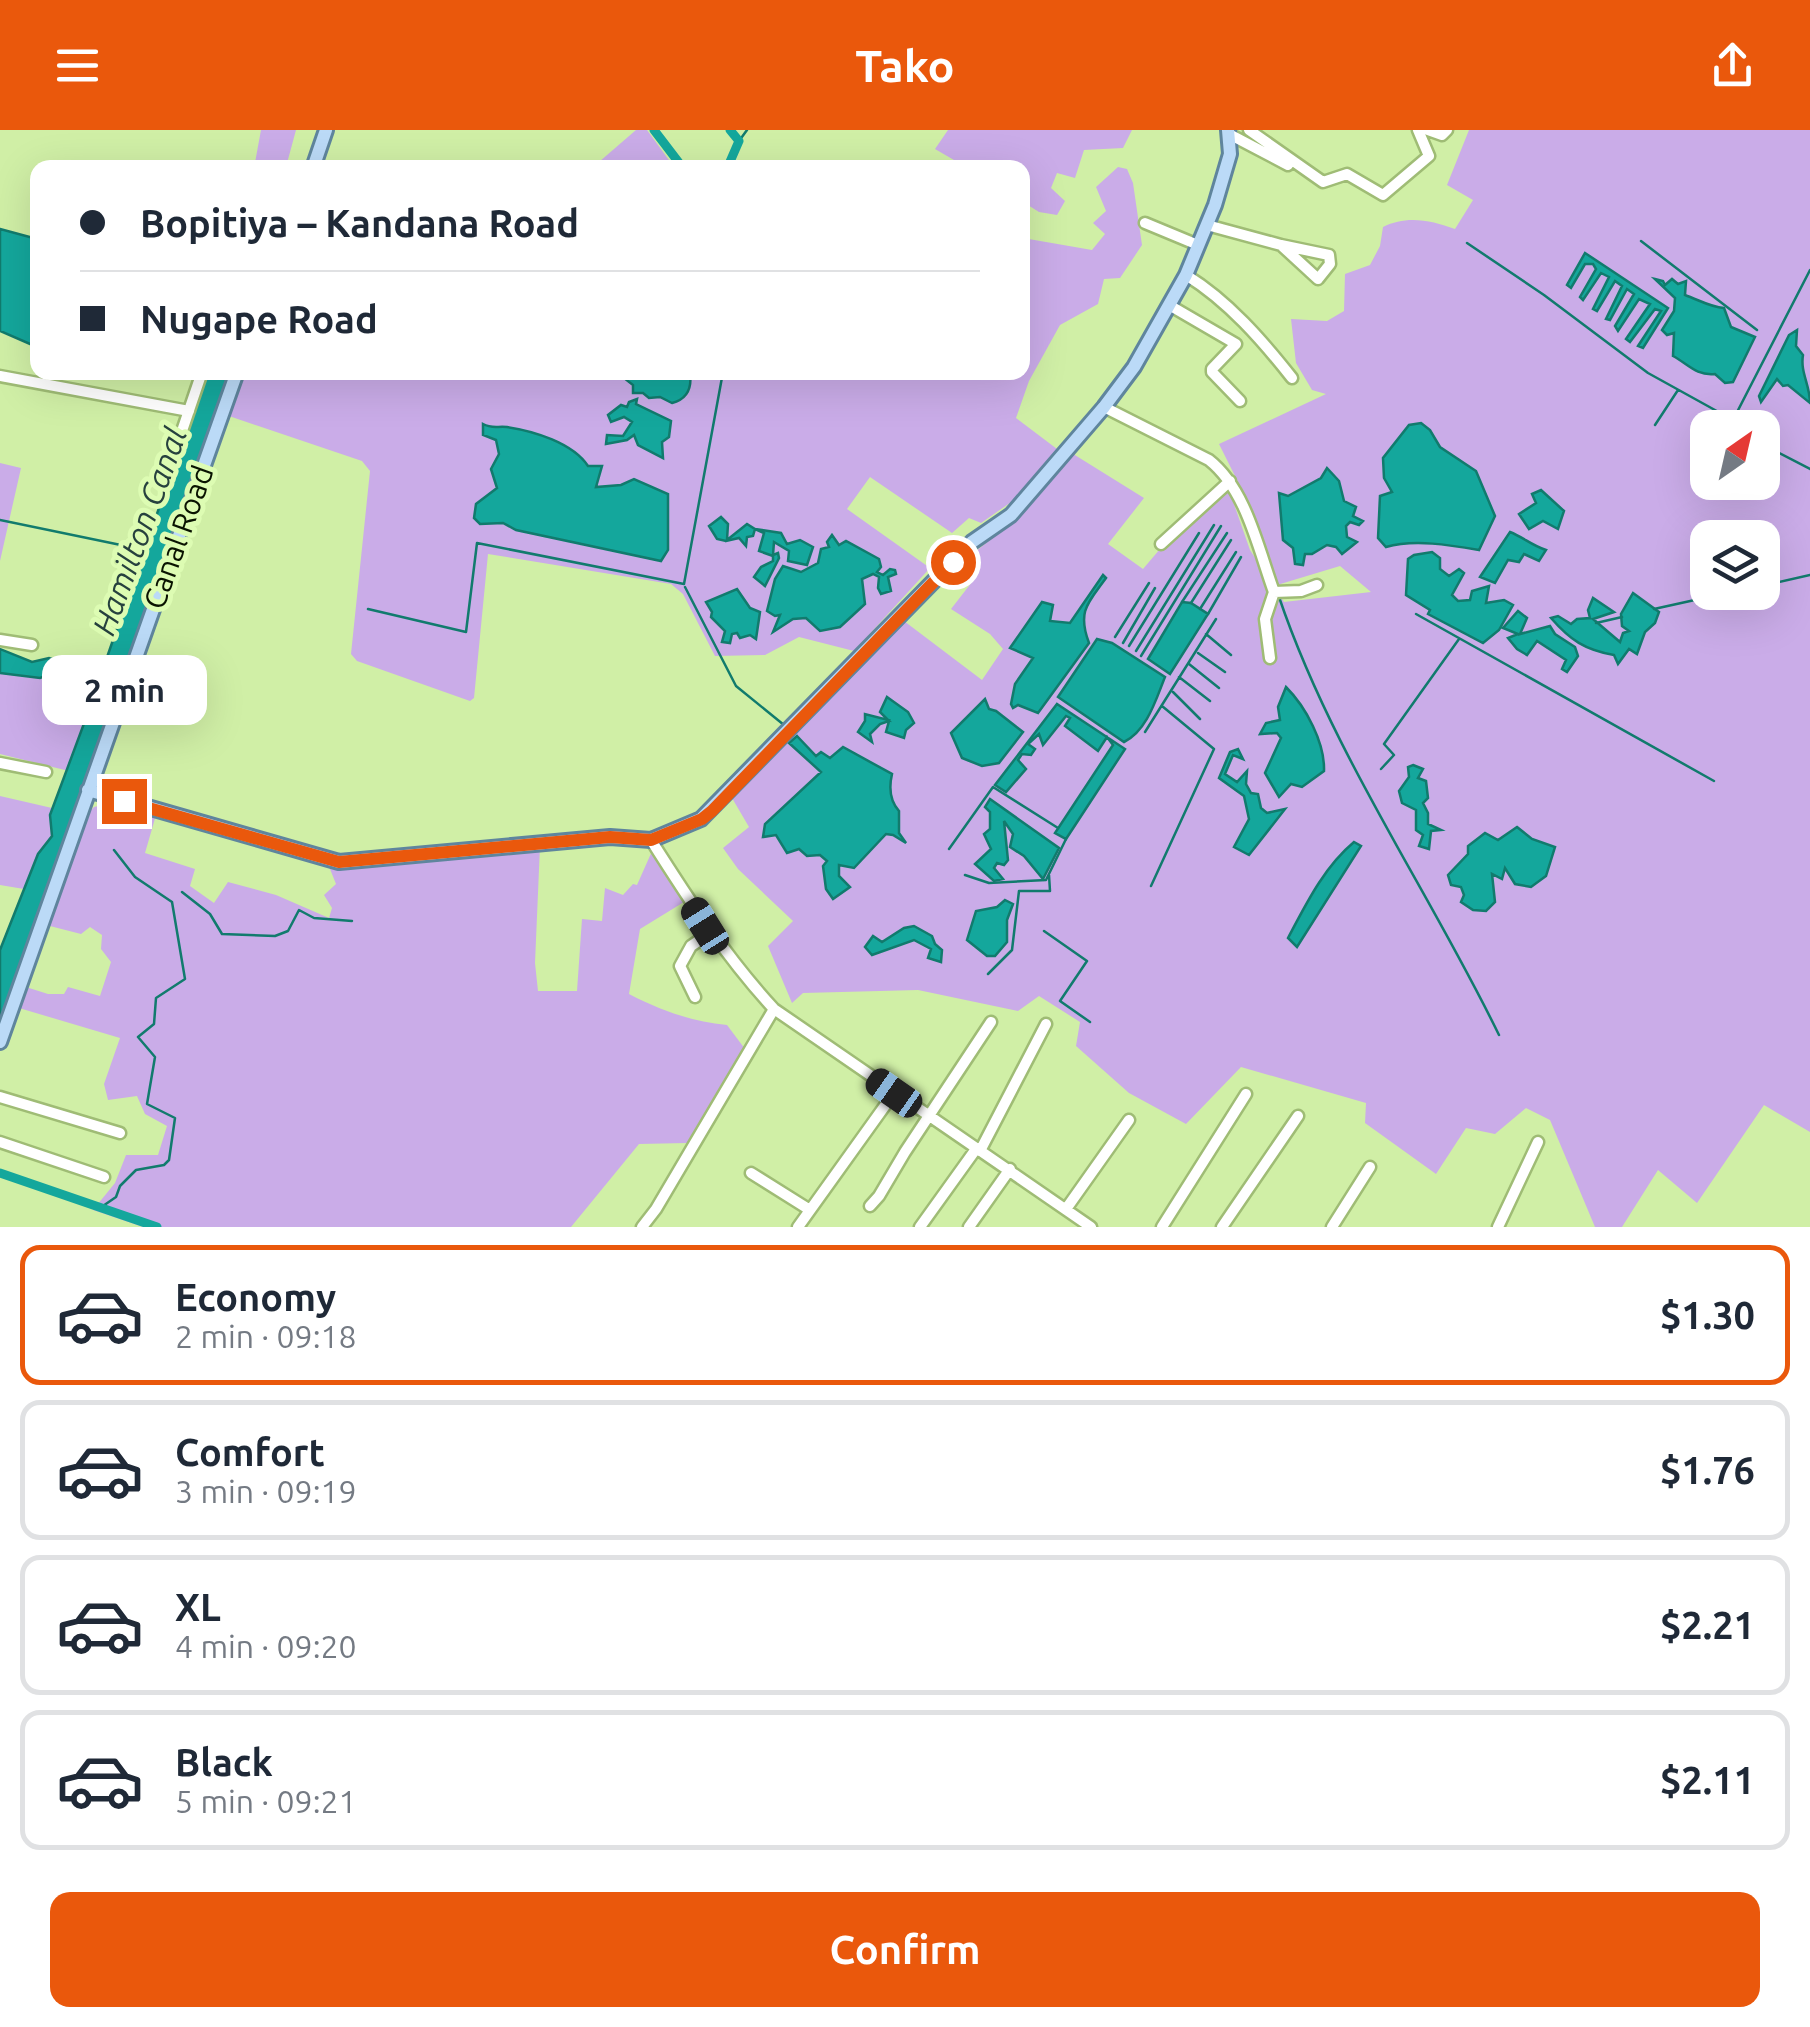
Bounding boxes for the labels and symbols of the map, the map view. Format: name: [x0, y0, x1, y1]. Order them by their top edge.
north arrow: [1690, 410, 1780, 500]
water label: Hamilton Canal: [85, 422, 193, 640]
street label: Canal Road: [136, 461, 220, 613]
route start: [931, 540, 976, 585]
callout: 2 min: [42, 656, 206, 726]
route end: [102, 779, 147, 824]
car: [676, 893, 734, 959]
car: [861, 1064, 927, 1122]

